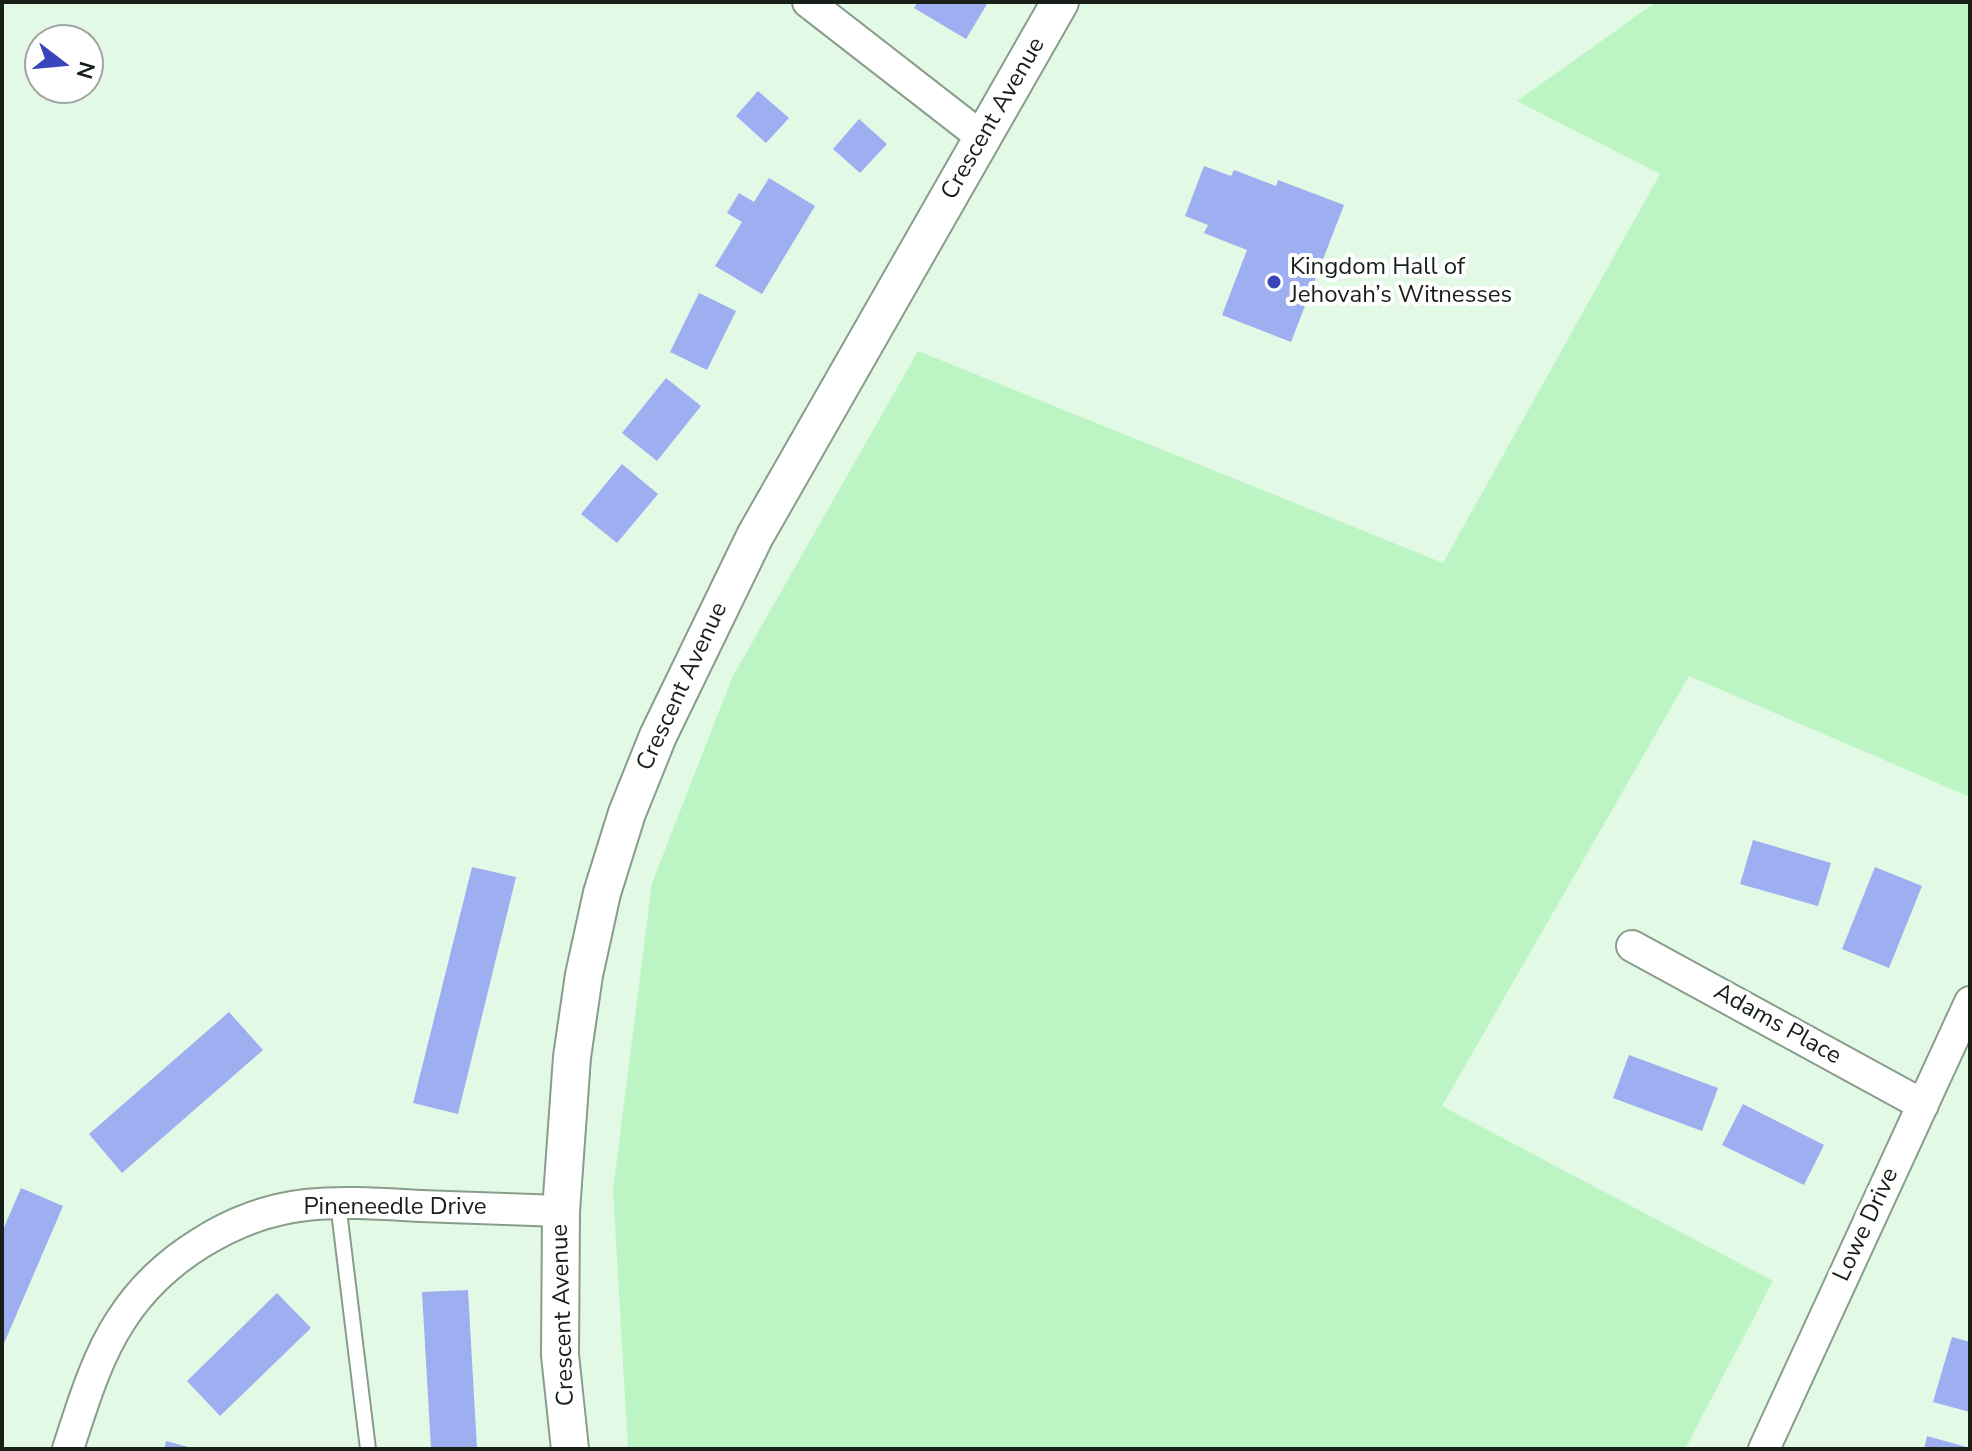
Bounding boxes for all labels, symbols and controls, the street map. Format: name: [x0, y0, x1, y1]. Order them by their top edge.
north arrow: [24, 24, 104, 104]
street label: Crescent Avenue: [936, 33, 1052, 205]
text: N: [68, 58, 102, 82]
place label: Kingdom Hall of Jehovah’s Witnesses: [1290, 254, 1512, 310]
marker: Kingdom Hall of Jehovah’s Witnesses: [1265, 273, 1283, 291]
street label: Crescent Avenue: [631, 598, 735, 776]
street label: Adams Place: [1708, 978, 1846, 1072]
street label: Lowe Drive: [1828, 1164, 1906, 1286]
street label: Pineneedle Drive: [303, 1194, 487, 1222]
street label: Crescent Avenue: [546, 1223, 582, 1407]

